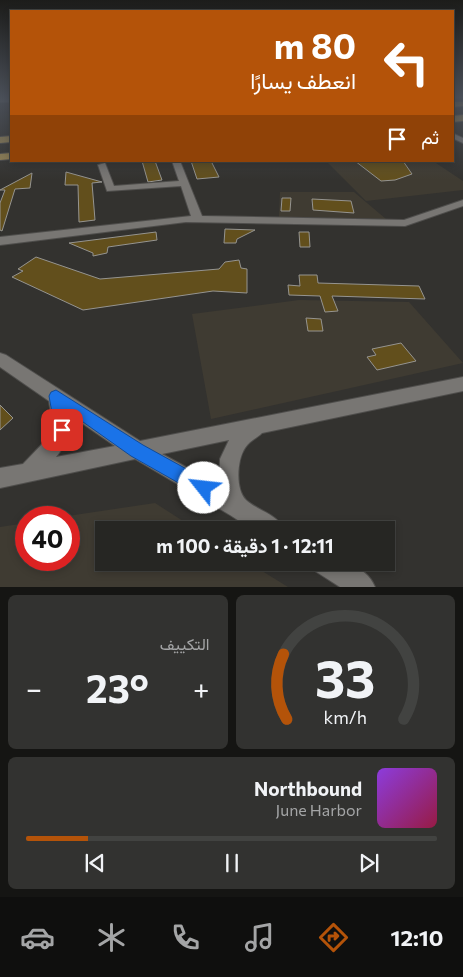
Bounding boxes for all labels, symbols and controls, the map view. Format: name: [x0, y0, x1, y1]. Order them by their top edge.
text: 80 m: [274, 23, 356, 66]
icon: left: [374, 30, 439, 95]
text: انعطف يسارًا: [250, 67, 356, 94]
icon: arrive: [383, 125, 411, 153]
text: ثم: [421, 125, 439, 148]
pin: [41, 409, 83, 451]
icon: arrive: [48, 416, 76, 444]
position arrow: [177, 461, 229, 513]
speed limit sign: 40: [15, 506, 80, 571]
text: 12:11 · 1 دقيقة · 100 m: [156, 534, 334, 557]
text: التكييف: [160, 634, 210, 653]
text: 33: [315, 645, 375, 709]
text: 23°: [86, 664, 149, 711]
text: −: [26, 671, 42, 705]
text: +: [193, 671, 210, 705]
text: km/h: [324, 706, 367, 728]
text: Northbound: [254, 777, 362, 800]
text: June Harbor: [276, 800, 362, 819]
icon: previous: [81, 849, 109, 877]
icon: pause: [218, 849, 246, 877]
icon: next: [355, 849, 383, 877]
icon: car: [20, 920, 55, 955]
icon: climate: [94, 920, 129, 955]
icon: phone: [168, 920, 203, 955]
icon: music: [242, 920, 277, 955]
icon: directions: [316, 920, 351, 955]
text: 12:10: [391, 924, 443, 951]

